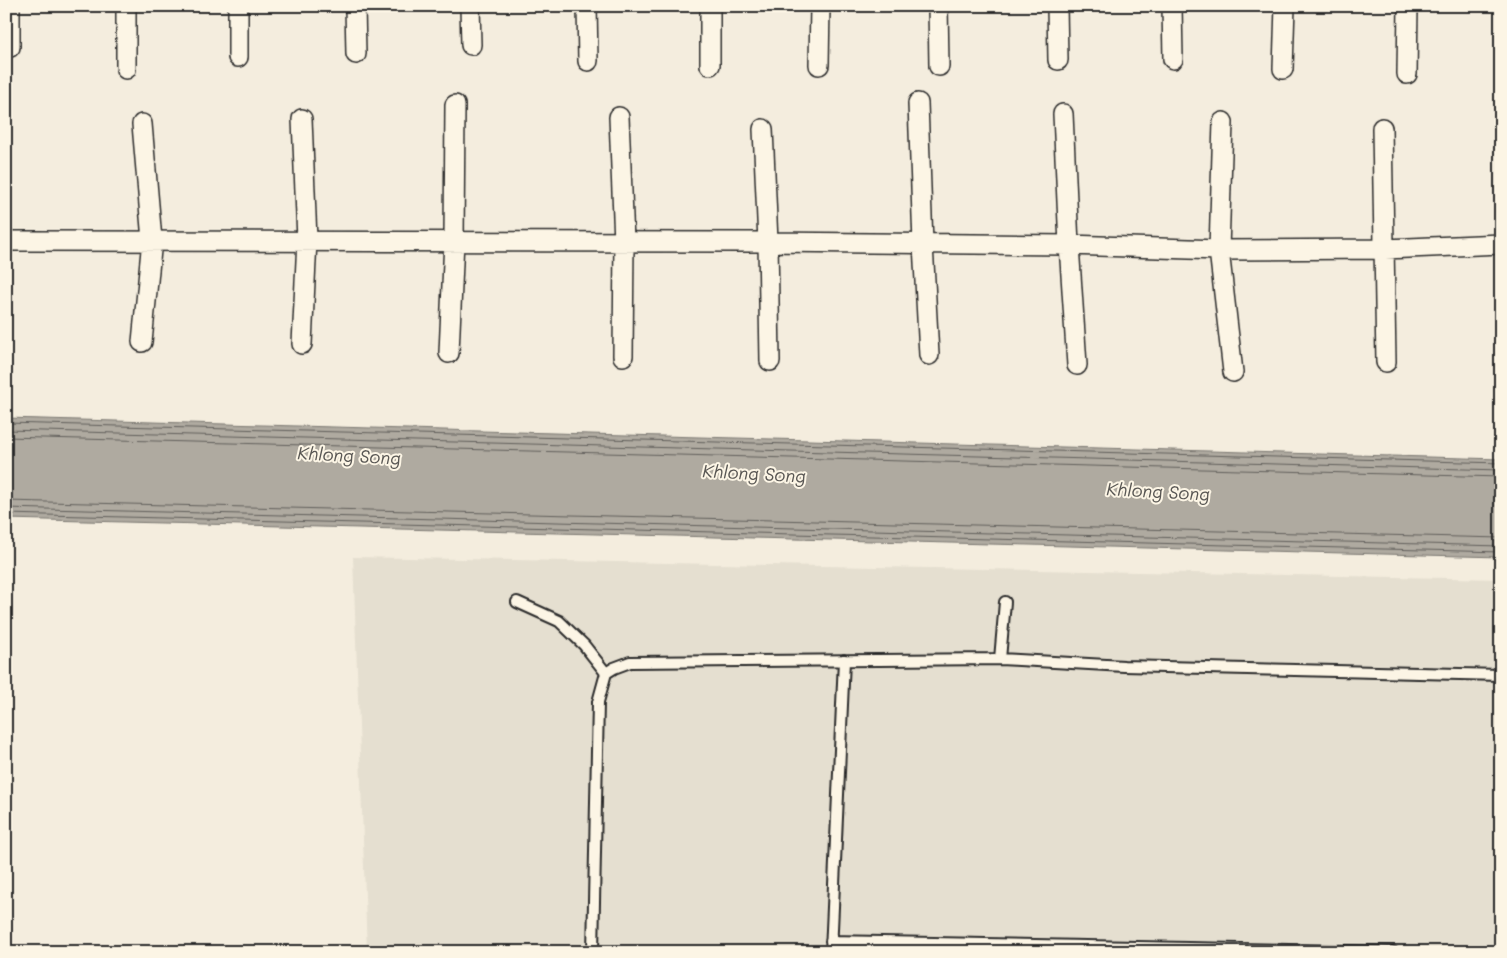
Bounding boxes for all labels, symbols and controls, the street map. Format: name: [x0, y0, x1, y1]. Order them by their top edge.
water label: Khlong Song: [297, 440, 401, 470]
water label: Khlong Song: [702, 458, 806, 488]
water label: Khlong Song: [1106, 476, 1210, 506]

